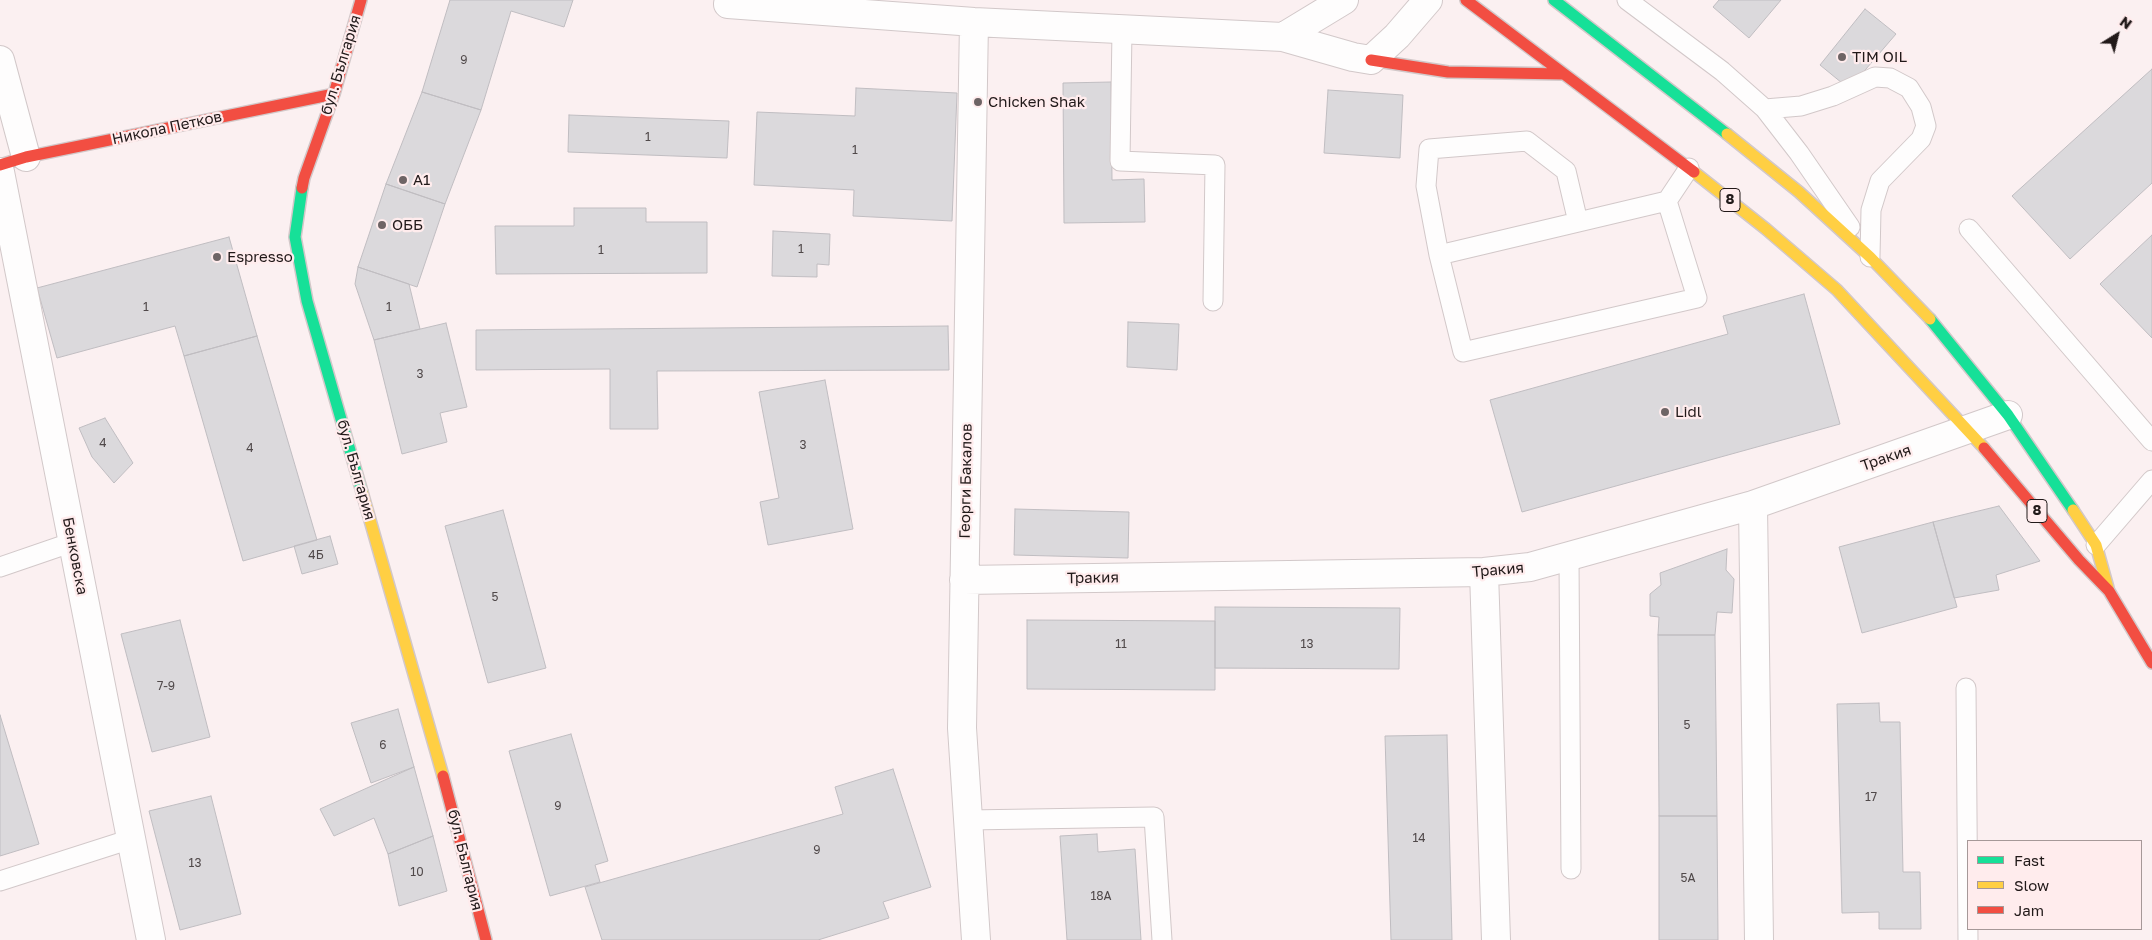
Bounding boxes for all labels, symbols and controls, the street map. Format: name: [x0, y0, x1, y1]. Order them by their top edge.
north arrow: [2092, 10, 2142, 60]
text: N: [2117, 12, 2135, 32]
street label: бул. България: [317, 13, 365, 117]
place label: TIM OIL: [1852, 48, 1907, 66]
marker: TIM OIL: [1836, 51, 1848, 63]
house number: 9: [460, 53, 468, 67]
place label: Chicken Shak: [988, 93, 1085, 111]
marker: Chicken Shak: [972, 96, 984, 108]
street label: Никола Петков: [111, 108, 223, 148]
house number: 1: [645, 130, 651, 144]
house number: 1: [852, 143, 858, 157]
place label: A1: [413, 171, 430, 189]
marker: A1: [397, 174, 409, 186]
road number: 8: [1720, 188, 1740, 212]
place label: ОББ: [392, 216, 423, 234]
marker: ОББ: [376, 219, 388, 231]
house number: 1: [798, 242, 804, 256]
house number: 1: [598, 243, 604, 257]
place label: Espresso: [227, 248, 293, 266]
marker: Espresso: [211, 251, 223, 263]
house number: 1: [143, 300, 149, 314]
house number: 1: [386, 300, 392, 314]
house number: 3: [416, 367, 424, 381]
place label: Lidl: [1675, 403, 1702, 421]
marker: Lidl: [1659, 406, 1671, 418]
street label: бул. България: [333, 418, 379, 522]
street label: Георги Бакалов: [956, 423, 976, 539]
house number: 4: [99, 436, 107, 450]
house number: 3: [799, 438, 807, 452]
house number: 4: [246, 441, 254, 455]
street label: Тракия: [1858, 441, 1914, 475]
road number: 8: [2027, 500, 2047, 522]
street label: Бенковска: [59, 516, 91, 596]
house number: 4Б: [308, 548, 324, 562]
street label: Тракия: [1471, 559, 1525, 581]
street label: Тракия: [1067, 569, 1119, 587]
house number: 5: [492, 590, 498, 604]
house number: 11: [1115, 637, 1127, 651]
house number: 13: [1301, 637, 1313, 651]
house number: 7-9: [157, 679, 175, 693]
house number: 5: [1684, 718, 1690, 732]
house number: 6: [379, 738, 387, 752]
house number: 17: [1865, 790, 1877, 804]
house number: 9: [554, 799, 562, 813]
street label: бул. България: [444, 808, 486, 912]
house number: 14: [1412, 831, 1426, 845]
legend: [1967, 840, 2142, 930]
house number: 9: [813, 843, 821, 857]
text: Fast: [2014, 851, 2045, 869]
house number: 13: [189, 856, 201, 870]
house number: 10: [410, 865, 424, 879]
house number: 5А: [1681, 871, 1695, 885]
text: Slow: [2014, 876, 2049, 894]
house number: 18А: [1090, 889, 1112, 903]
text: Jam: [2014, 901, 2044, 919]

